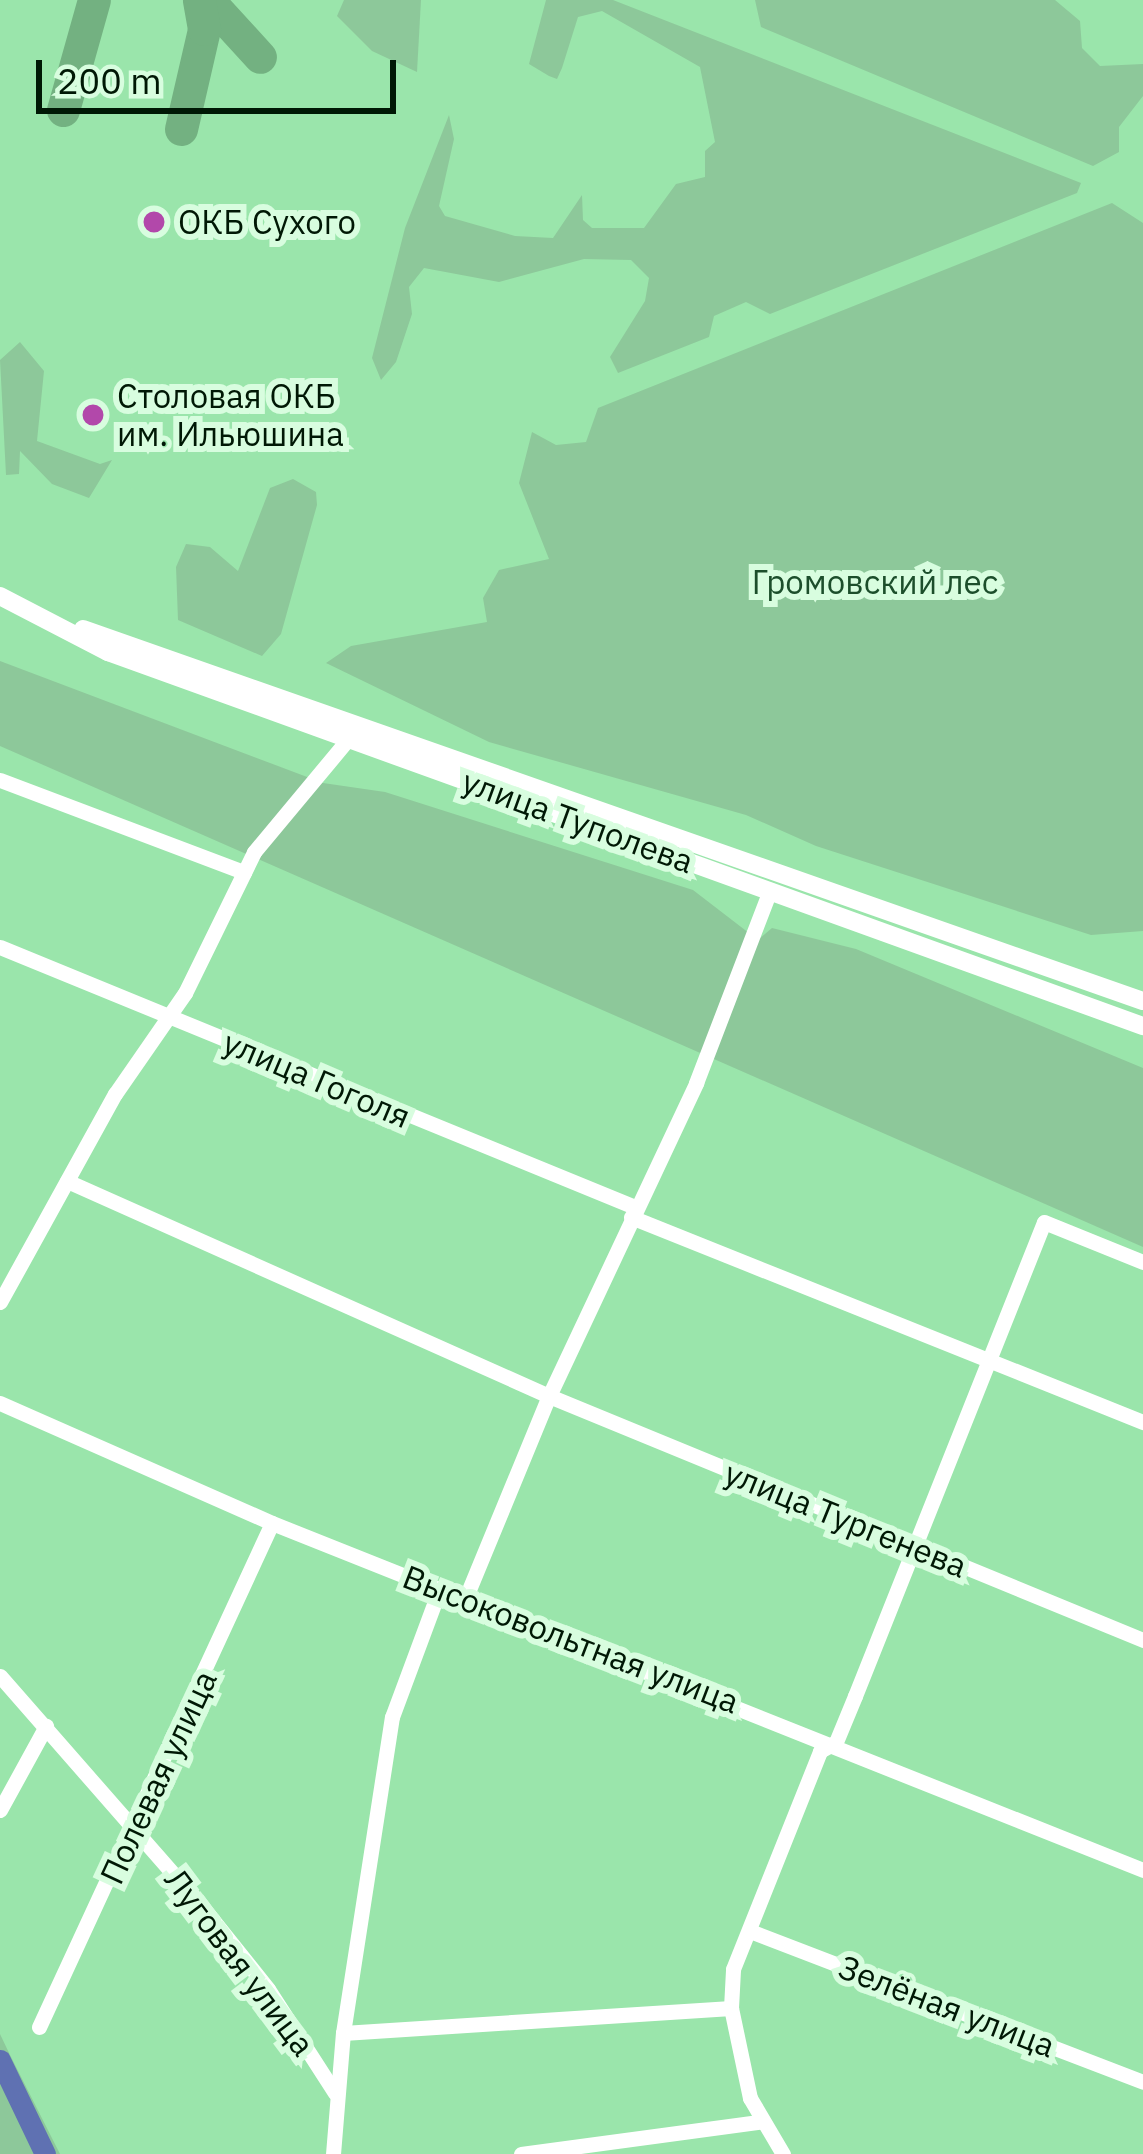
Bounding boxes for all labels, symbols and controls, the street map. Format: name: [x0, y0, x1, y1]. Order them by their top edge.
scale bar: [42, 36, 402, 110]
text: 200 m: [57, 57, 162, 104]
place label: ОКБ Сухого: [178, 202, 356, 242]
marker: ОКБ Сухого: [141, 209, 167, 235]
place label: Столовая ОКБ им. Ильюшина: [117, 376, 344, 454]
marker: Столовая ОКБ им. Ильюшина: [80, 402, 106, 428]
park label: Громовский лес: [752, 562, 998, 602]
street label: улица Туполева: [457, 761, 699, 881]
street label: улица Гоголя: [218, 1022, 416, 1136]
street label: улица Тургенева: [719, 1452, 973, 1586]
street label: Высоковольтная улица: [397, 1557, 745, 1721]
street label: Полевая улица: [91, 1664, 225, 1890]
street label: Луговая улица: [157, 1861, 323, 2063]
street label: Зелёная улица: [833, 1947, 1061, 2065]

